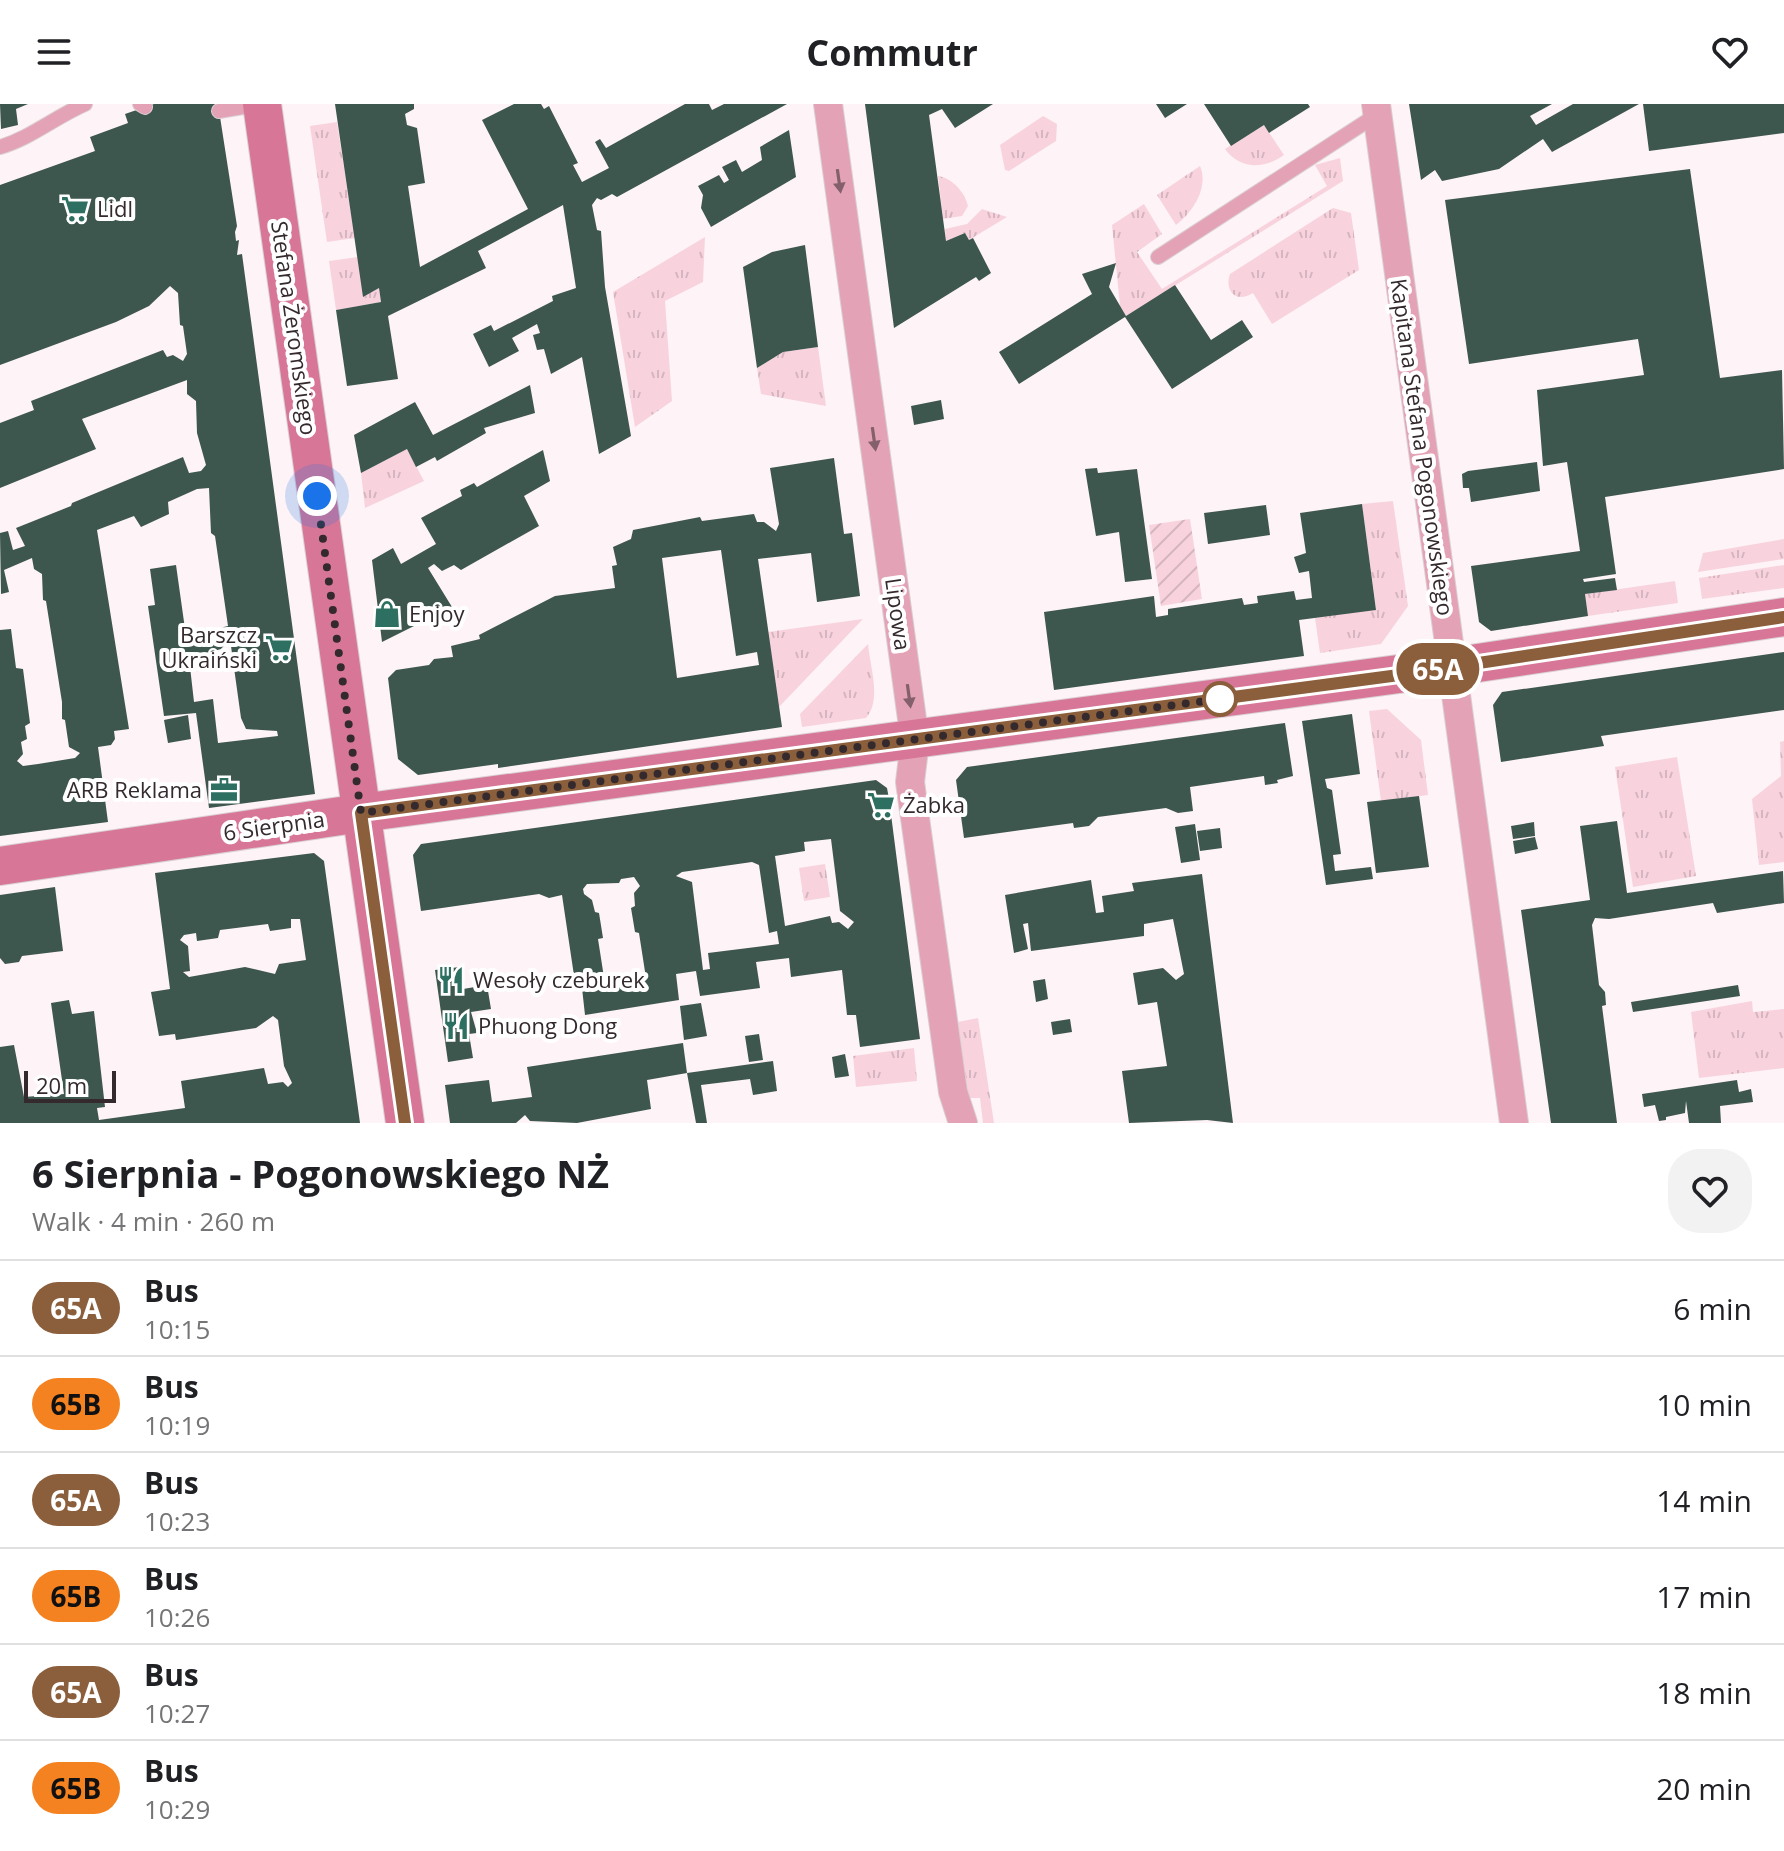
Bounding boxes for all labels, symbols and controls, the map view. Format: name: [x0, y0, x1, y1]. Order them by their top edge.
text: Commutr: [806, 28, 978, 77]
icon: menu: [32, 30, 76, 74]
icon: heart: [1708, 30, 1752, 74]
one-way arrow: [833, 169, 846, 194]
place label: Lidl: [97, 193, 133, 223]
supermarket icon: Lidl: [60, 194, 90, 224]
street label: Stefana Żeromskiego: [265, 219, 325, 437]
street label: Kapitana Stefana Pogonowskiego: [1384, 276, 1462, 617]
one-way arrow: [868, 427, 881, 452]
your location: [297, 476, 337, 516]
street label: Lipowa: [879, 576, 919, 652]
place label: Enjoy: [409, 598, 466, 628]
shop icon: Enjoy: [372, 599, 402, 629]
place label: Barszcz Ukraiński: [162, 619, 257, 674]
supermarket icon: Barszcz Ukraiński: [264, 633, 294, 663]
line badge: 65A: [1392, 643, 1484, 695]
text: 65A: [1412, 650, 1464, 688]
unlabelled marker: [1203, 682, 1237, 716]
one-way arrow: [903, 684, 916, 709]
place label: ARB Reklama: [67, 774, 202, 804]
office icon: ARB Reklama: [209, 775, 239, 805]
place label: Żabka: [903, 789, 965, 819]
supermarket icon: Żabka: [866, 790, 896, 820]
street label: 6 Sierpnia: [221, 803, 326, 847]
place label: Wesoły czeburek: [473, 964, 645, 994]
restaurant icon: Wesoły czeburek: [436, 965, 466, 995]
place label: Phuong Dong: [478, 1010, 617, 1040]
restaurant icon: Phuong Dong: [441, 1011, 471, 1041]
scale bar: [24, 1067, 116, 1103]
text: 20 m: [36, 1070, 87, 1100]
text: 6 Sierpnia - Pogonowskiego NŻ: [32, 1147, 609, 1199]
button: heart: [1668, 1149, 1752, 1233]
text: Walk · 4 min · 260 m: [32, 1203, 275, 1239]
text: Bus: [144, 1270, 199, 1311]
text: 6 min: [1673, 1288, 1752, 1329]
text: 65A: [50, 1289, 102, 1327]
text: 10:15: [144, 1311, 210, 1347]
text: Bus: [144, 1366, 199, 1407]
text: 10 min: [1656, 1384, 1752, 1425]
text: 65B: [51, 1385, 101, 1423]
text: 10:19: [144, 1407, 210, 1443]
text: Bus: [144, 1462, 199, 1503]
text: 14 min: [1656, 1480, 1752, 1521]
text: 65A: [50, 1481, 102, 1519]
text: 10:23: [144, 1503, 210, 1539]
text: Bus: [144, 1558, 199, 1599]
text: 17 min: [1656, 1576, 1752, 1617]
text: 65B: [51, 1577, 101, 1615]
text: 10:26: [144, 1599, 210, 1635]
text: Bus: [144, 1654, 199, 1695]
text: 18 min: [1656, 1672, 1752, 1713]
text: 65A: [50, 1673, 102, 1711]
text: 10:27: [144, 1695, 210, 1731]
text: Bus: [144, 1750, 199, 1791]
text: 20 min: [1656, 1768, 1752, 1809]
text: 65B: [51, 1769, 101, 1807]
text: 10:29: [144, 1791, 210, 1827]

